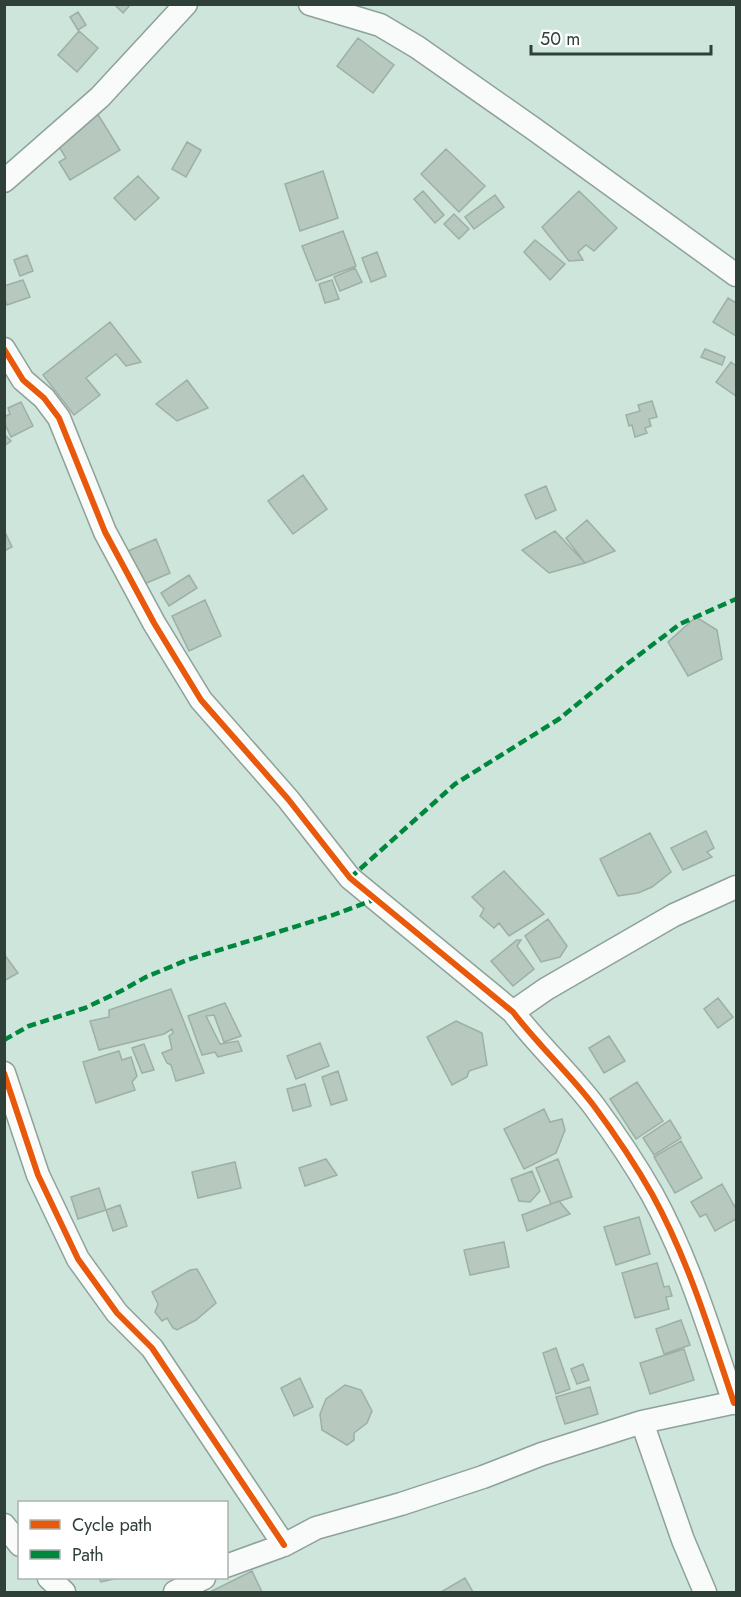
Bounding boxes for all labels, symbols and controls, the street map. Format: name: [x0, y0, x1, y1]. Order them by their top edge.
scale bar: [531, 18, 711, 56]
text: 50 m: [540, 26, 580, 52]
legend: [18, 1501, 228, 1579]
text: Cycle path: [72, 1512, 152, 1538]
text: Path: [72, 1542, 104, 1568]

